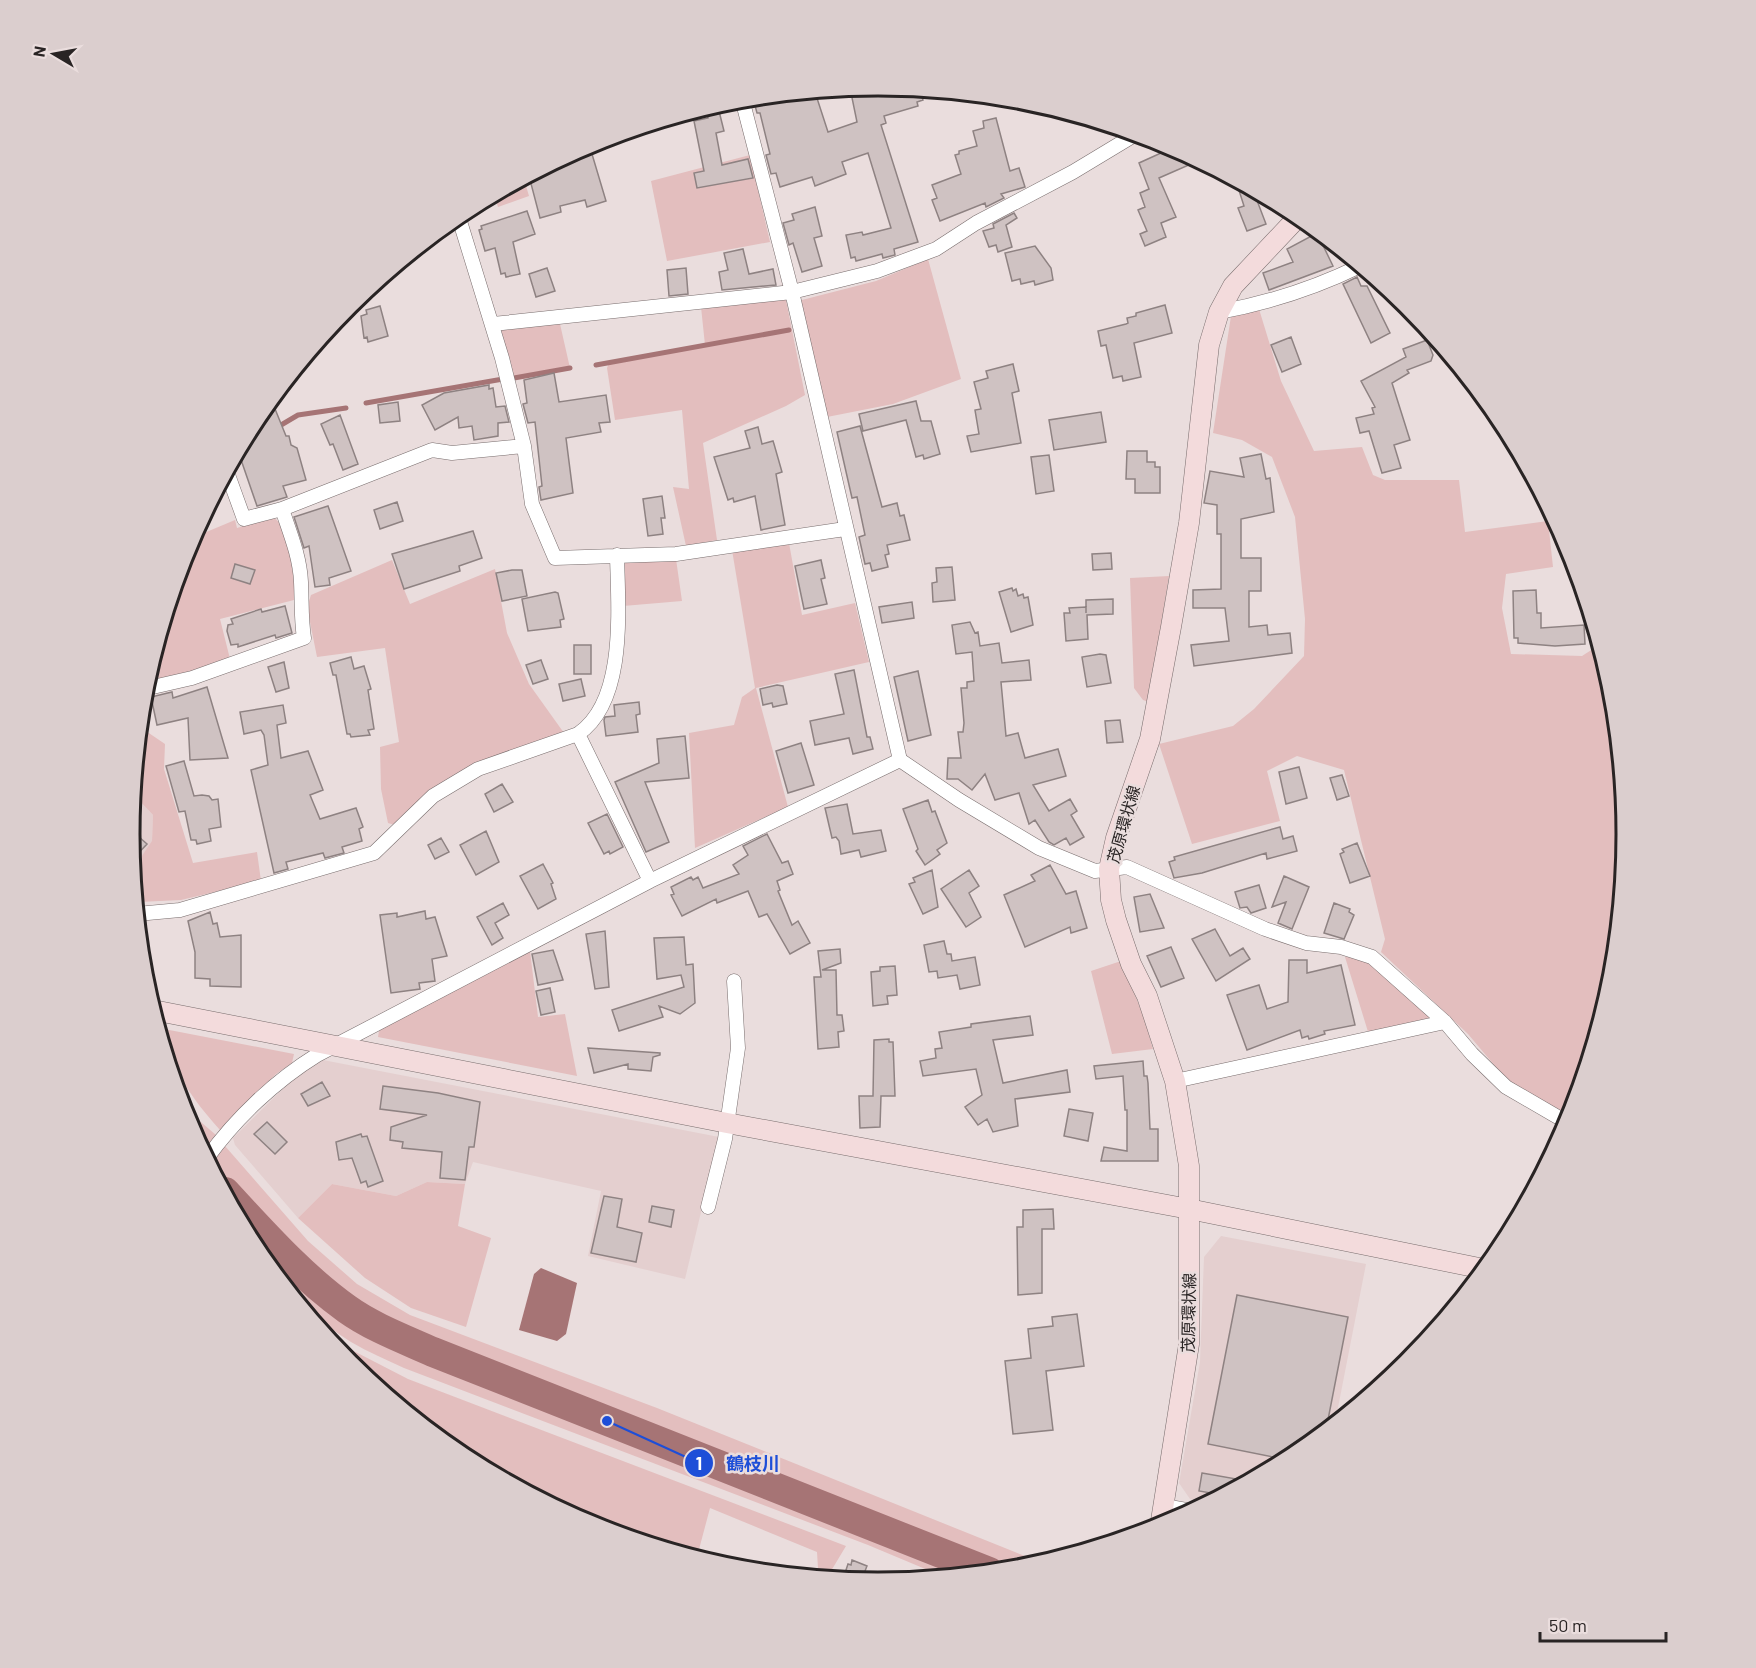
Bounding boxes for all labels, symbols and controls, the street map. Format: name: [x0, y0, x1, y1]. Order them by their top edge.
north arrow: [24, 24, 84, 84]
text: N: [28, 44, 49, 58]
street label: 茂原環状線: [1103, 783, 1143, 865]
street label: 茂原環状線: [1178, 1273, 1198, 1353]
callout: 鶴枝川: [684, 1445, 792, 1481]
text: 1: [696, 1452, 702, 1474]
text: 鶴枝川: [726, 1452, 780, 1474]
scale bar: [1540, 1605, 1666, 1643]
text: 50 m: [1549, 1614, 1587, 1636]

